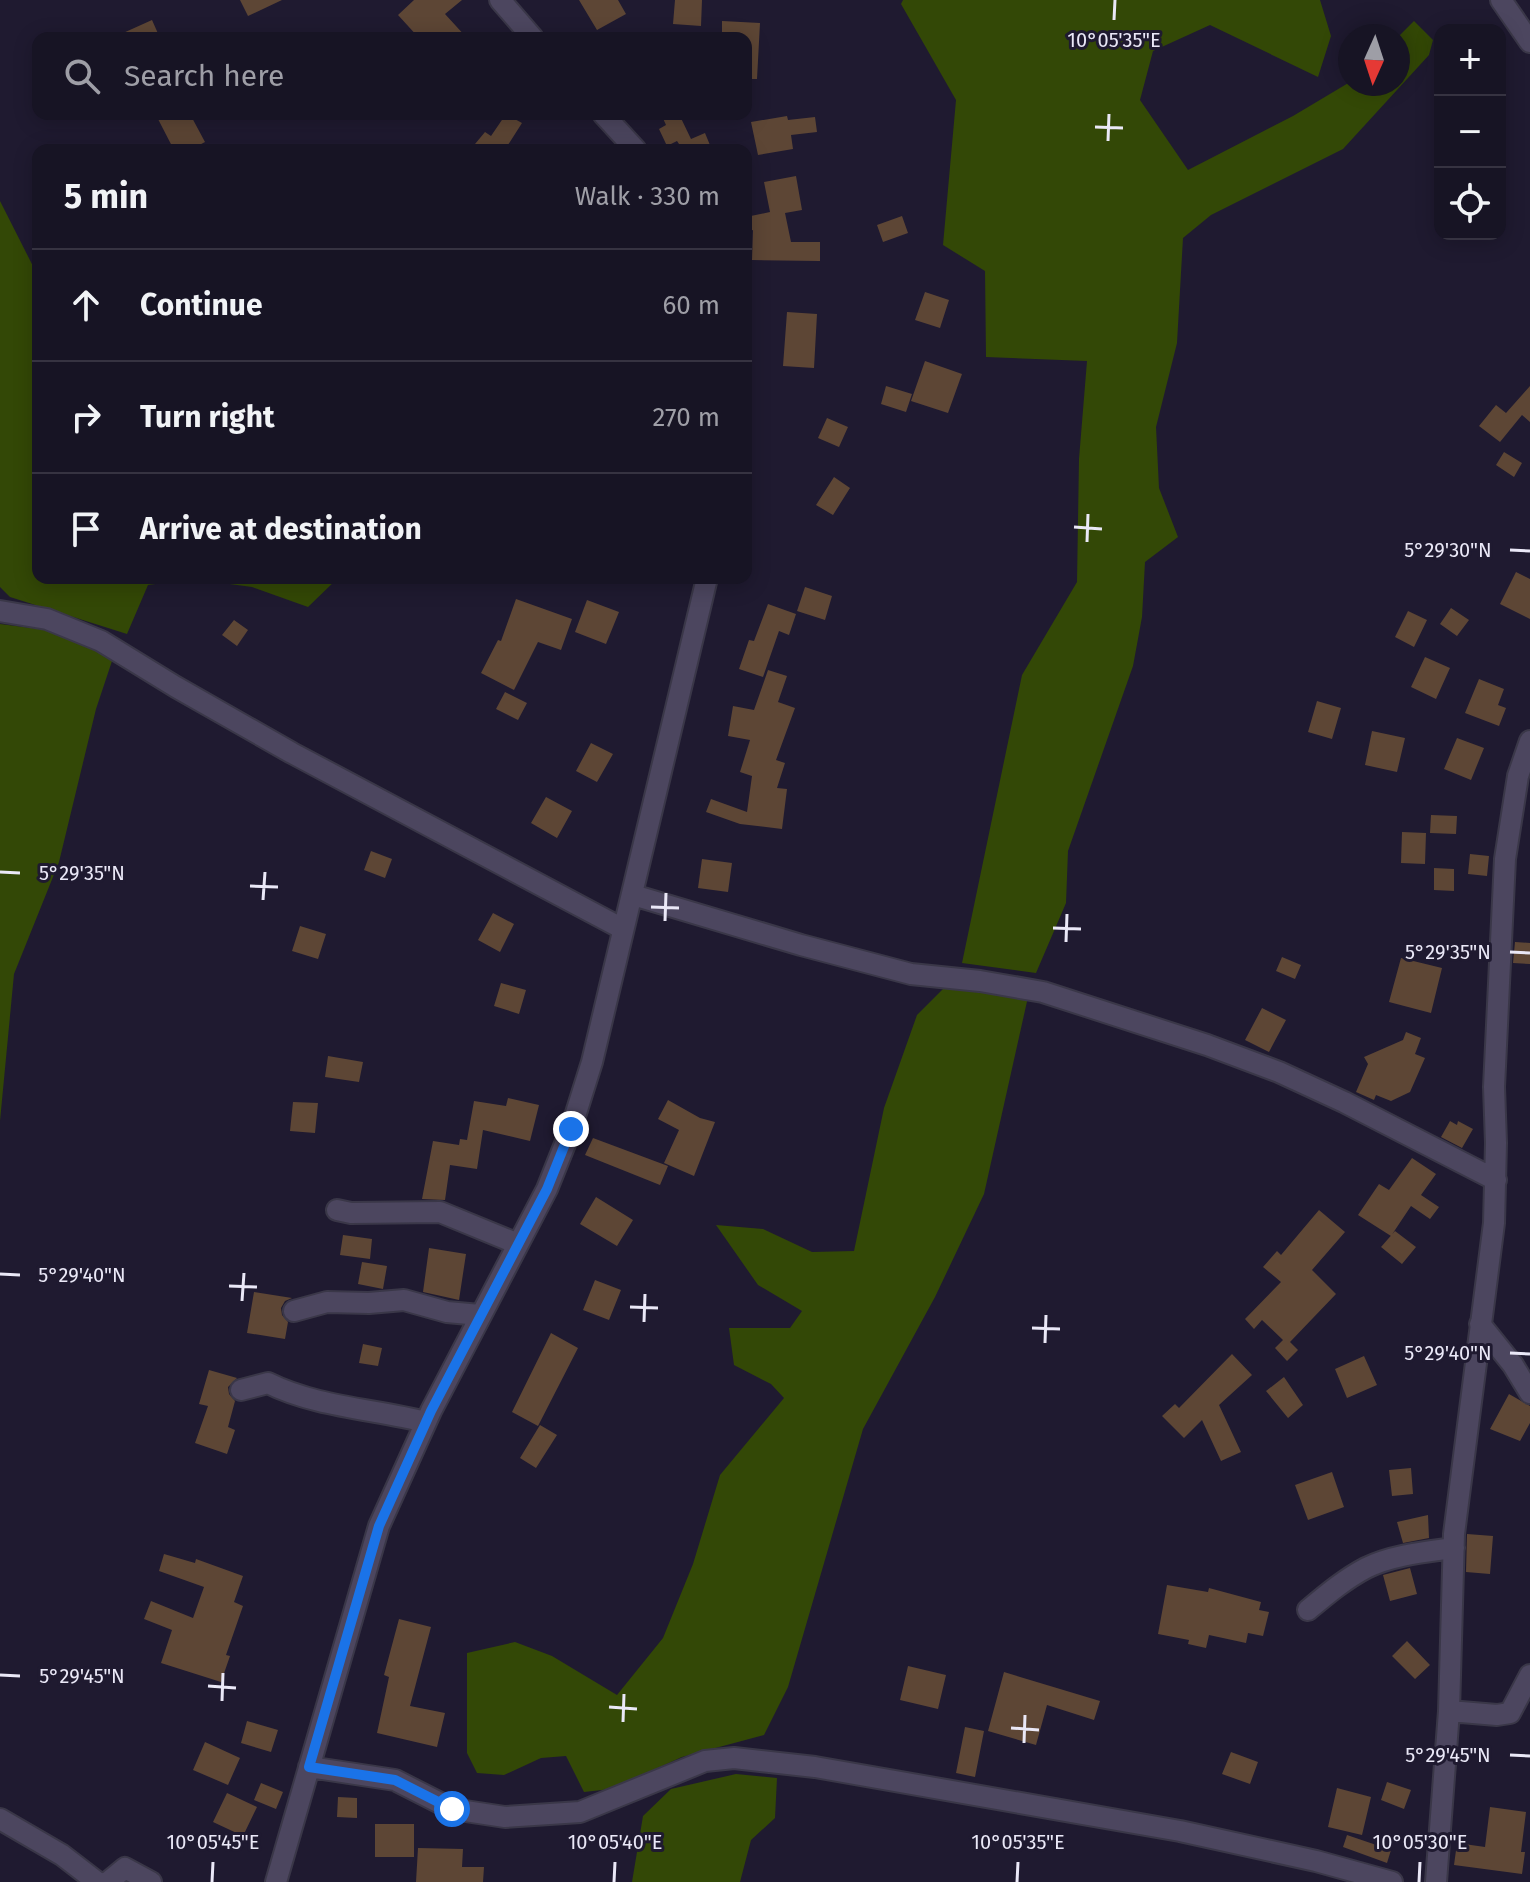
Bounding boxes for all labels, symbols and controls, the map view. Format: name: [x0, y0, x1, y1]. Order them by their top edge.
north arrow: [1338, 24, 1410, 96]
map controls: [1434, 24, 1506, 240]
button: +: [1434, 24, 1506, 96]
text: 10°05'35"E: [1067, 28, 1161, 52]
search box: [32, 32, 752, 120]
icon: search: [60, 54, 104, 98]
text: Search here: [124, 58, 284, 94]
button: −: [1434, 96, 1506, 168]
button: locate: [1434, 168, 1506, 240]
text: 5 min: [64, 176, 148, 217]
text: Walk · 330 m: [575, 181, 720, 212]
icon: ahead: [64, 283, 108, 327]
text: Continue: [140, 287, 263, 323]
text: 60 m: [662, 290, 720, 321]
icon: right: [64, 395, 108, 439]
text: Turn right: [140, 399, 275, 435]
text: 270 m: [652, 402, 720, 433]
icon: arrive: [64, 507, 108, 551]
text: Arrive at destination: [140, 511, 422, 547]
text: 5°29'30"N: [1404, 538, 1492, 562]
text: 5°29'35"N: [39, 861, 125, 885]
text: 5°29'35"N: [1405, 940, 1491, 964]
route end: [553, 1111, 589, 1147]
text: 5°29'40"N: [38, 1263, 126, 1287]
text: 5°29'40"N: [1404, 1341, 1492, 1365]
text: 5°29'45"N: [39, 1664, 125, 1688]
text: 5°29'45"N: [1405, 1743, 1491, 1767]
route start: [434, 1791, 470, 1827]
text: 10°05'45"E: [167, 1830, 259, 1854]
text: 10°05'40"E: [568, 1830, 662, 1854]
text: 10°05'35"E: [971, 1830, 1065, 1854]
text: 10°05'30"E: [1373, 1830, 1467, 1854]

